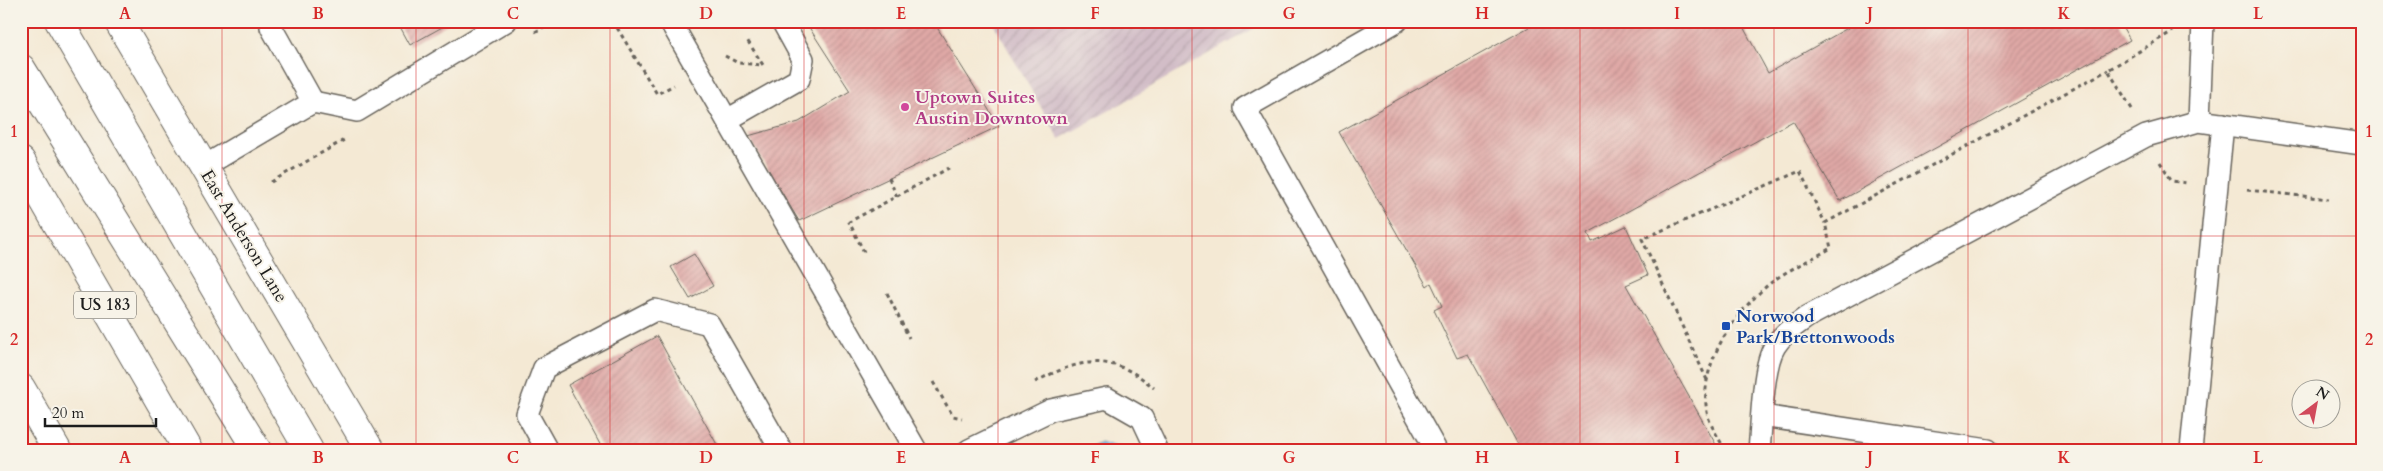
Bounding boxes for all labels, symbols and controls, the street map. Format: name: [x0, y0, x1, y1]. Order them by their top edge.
text: A: [119, 3, 131, 25]
text: B: [312, 3, 324, 25]
text: C: [507, 3, 519, 25]
text: D: [699, 3, 713, 25]
text: E: [896, 3, 906, 25]
text: F: [1090, 3, 1100, 25]
text: G: [1282, 3, 1296, 25]
text: H: [1475, 3, 1489, 25]
text: I: [1674, 3, 1680, 25]
text: J: [1865, 3, 1873, 25]
text: K: [2058, 3, 2071, 25]
text: L: [2253, 3, 2264, 25]
place label: Uptown Suites Austin Downtown: [915, 85, 1068, 131]
marker: Uptown Suites Austin Downtown: [899, 101, 911, 113]
text: 1: [10, 121, 18, 143]
text: 1: [2365, 121, 2373, 143]
street label: East Anderson Lane: [194, 165, 294, 307]
road number: US 183: [74, 292, 136, 318]
place label: Norwood Park/Brettonwoods: [1736, 304, 1895, 350]
marker: Norwood Park/Brettonwoods: [1720, 320, 1732, 332]
text: 2: [10, 329, 18, 351]
text: 2: [2365, 329, 2373, 351]
north arrow: [2290, 378, 2340, 428]
text: N: [2312, 382, 2333, 405]
scale bar: [45, 396, 156, 428]
text: 20 m: [52, 403, 84, 423]
text: A: [119, 447, 131, 469]
text: B: [312, 447, 324, 469]
text: C: [507, 447, 519, 469]
text: D: [699, 447, 713, 469]
text: E: [896, 447, 906, 469]
text: F: [1090, 447, 1100, 469]
text: G: [1282, 447, 1296, 469]
text: H: [1475, 447, 1489, 469]
text: I: [1674, 447, 1680, 469]
text: J: [1865, 447, 1873, 469]
text: K: [2058, 447, 2071, 469]
text: L: [2253, 447, 2264, 469]

